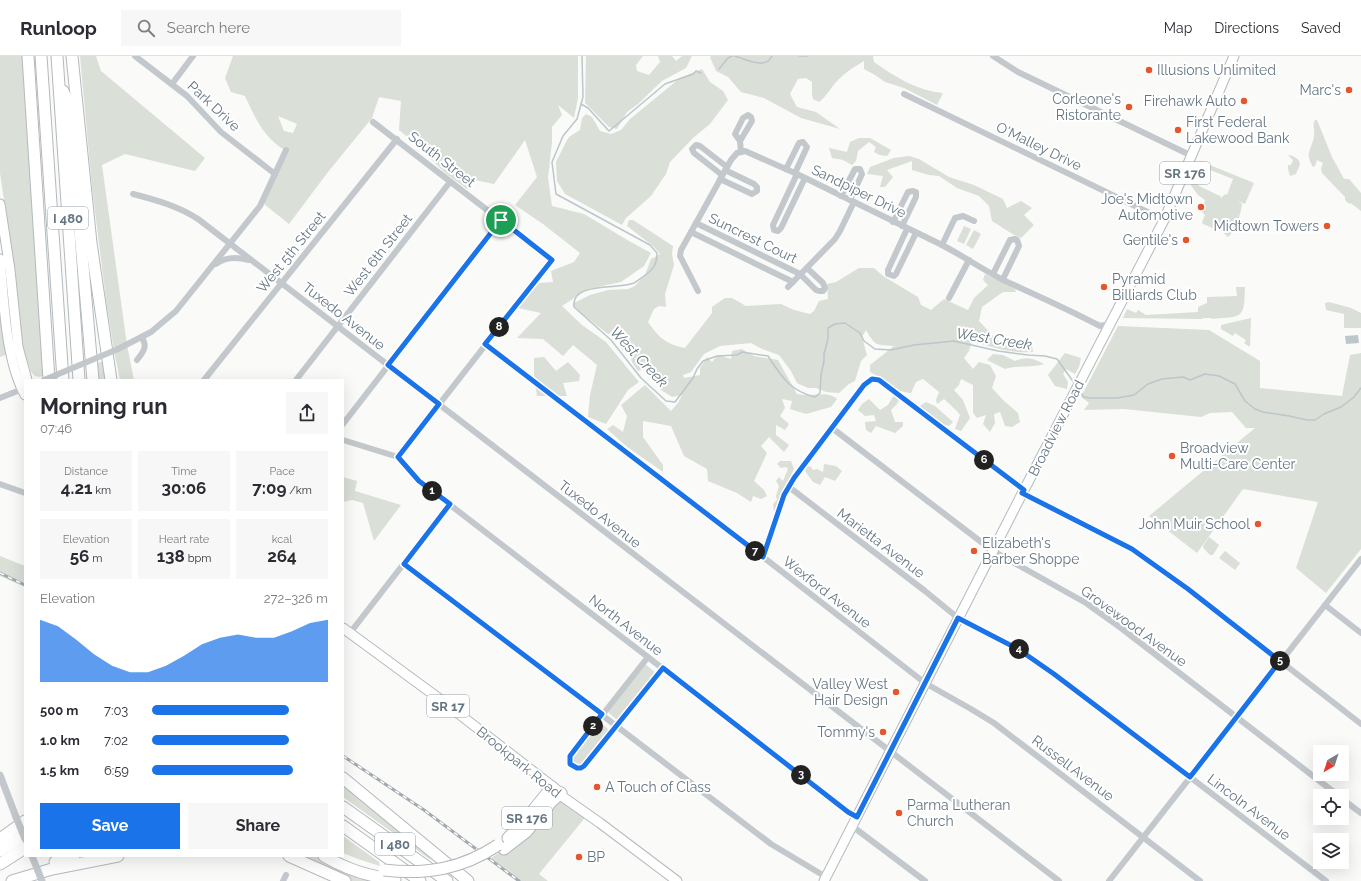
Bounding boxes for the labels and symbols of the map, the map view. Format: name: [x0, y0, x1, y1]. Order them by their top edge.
place label: Illusions Unlimited: [1157, 62, 1276, 78]
marker: Illusions Unlimited: [1144, 65, 1154, 75]
street label: Park Drive: [185, 78, 243, 134]
place label: Marc's: [1299, 82, 1341, 98]
marker: Marc's: [1344, 85, 1354, 95]
place label: Corleone's Ristorante: [1052, 91, 1121, 123]
place label: Firehawk Auto: [1144, 93, 1236, 109]
marker: Firehawk Auto: [1239, 96, 1249, 106]
marker: Corleone's Ristorante: [1124, 102, 1134, 112]
place label: First Federal Lakewood Bank: [1186, 114, 1290, 146]
street label: O'Malley Drive: [994, 118, 1084, 174]
marker: First Federal Lakewood Bank: [1173, 125, 1183, 135]
street label: South Street: [405, 128, 479, 190]
street label: Sandpiper Drive: [809, 161, 909, 221]
road number: SR 176: [1160, 162, 1210, 184]
place label: Joe's Midtown Automotive: [1101, 191, 1193, 223]
marker: Joe's Midtown Automotive: [1196, 202, 1206, 212]
pin: [484, 203, 518, 237]
road number: I 480: [48, 207, 88, 229]
street label: West 5th Street: [253, 208, 329, 296]
street label: West 6th Street: [341, 210, 415, 300]
street label: Suncrest Court: [706, 210, 800, 266]
place label: Midtown Towers: [1214, 218, 1319, 234]
marker: Midtown Towers: [1322, 221, 1332, 231]
place label: Gentile's: [1123, 232, 1178, 248]
marker: Gentile's: [1181, 235, 1191, 245]
place label: Pyramid Billiards Club: [1112, 271, 1197, 303]
street label: Tuxedo Avenue: [300, 279, 388, 353]
marker: Pyramid Billiards Club: [1099, 282, 1109, 292]
pin: 8: [489, 317, 509, 337]
water label: West Creek: [606, 323, 672, 391]
water label: West Creek: [955, 324, 1033, 354]
street label: Broadview Road: [1025, 377, 1087, 479]
place label: Broadview Multi-Care Center: [1180, 440, 1295, 472]
pin: 6: [974, 450, 994, 470]
marker: Broadview Multi-Care Center: [1167, 451, 1177, 461]
street label: Tuxedo Avenue: [556, 477, 644, 551]
pin: 1: [422, 481, 442, 501]
street label: Marietta Avenue: [834, 505, 928, 581]
place label: John Muir School: [1139, 516, 1250, 532]
marker: John Muir School: [1253, 519, 1263, 529]
place label: Elizabeth's Barber Shoppe: [982, 535, 1079, 567]
pin: 7: [745, 541, 765, 561]
marker: Elizabeth's Barber Shoppe: [969, 546, 979, 556]
street label: Wexford Avenue: [780, 553, 874, 631]
street label: Grovewood Avenue: [1078, 582, 1190, 670]
street label: North Avenue: [586, 591, 666, 659]
pin: 4: [1009, 639, 1029, 659]
pin: 5: [1270, 651, 1290, 671]
place label: Valley West Hair Design: [812, 676, 888, 708]
marker: Valley West Hair Design: [891, 687, 901, 697]
road number: SR 17: [427, 695, 469, 717]
pin: 2: [583, 716, 603, 736]
street label: Brookpark Road: [474, 723, 564, 801]
place label: Tommy's: [817, 724, 875, 740]
marker: Tommy's: [878, 727, 888, 737]
street label: Russell Avenue: [1029, 732, 1117, 804]
north arrow: [1313, 745, 1349, 781]
pin: 3: [791, 765, 811, 785]
street label: Lincoln Avenue: [1204, 771, 1294, 843]
place label: A Touch of Class: [605, 779, 711, 795]
marker: A Touch of Class: [592, 782, 602, 792]
place label: Parma Lutheran Church: [907, 797, 1010, 829]
road number: SR 176: [502, 807, 552, 829]
marker: Parma Lutheran Church: [894, 808, 904, 818]
road number: I 480: [375, 833, 415, 855]
place label: BP: [587, 849, 605, 865]
marker: BP: [574, 852, 584, 862]

